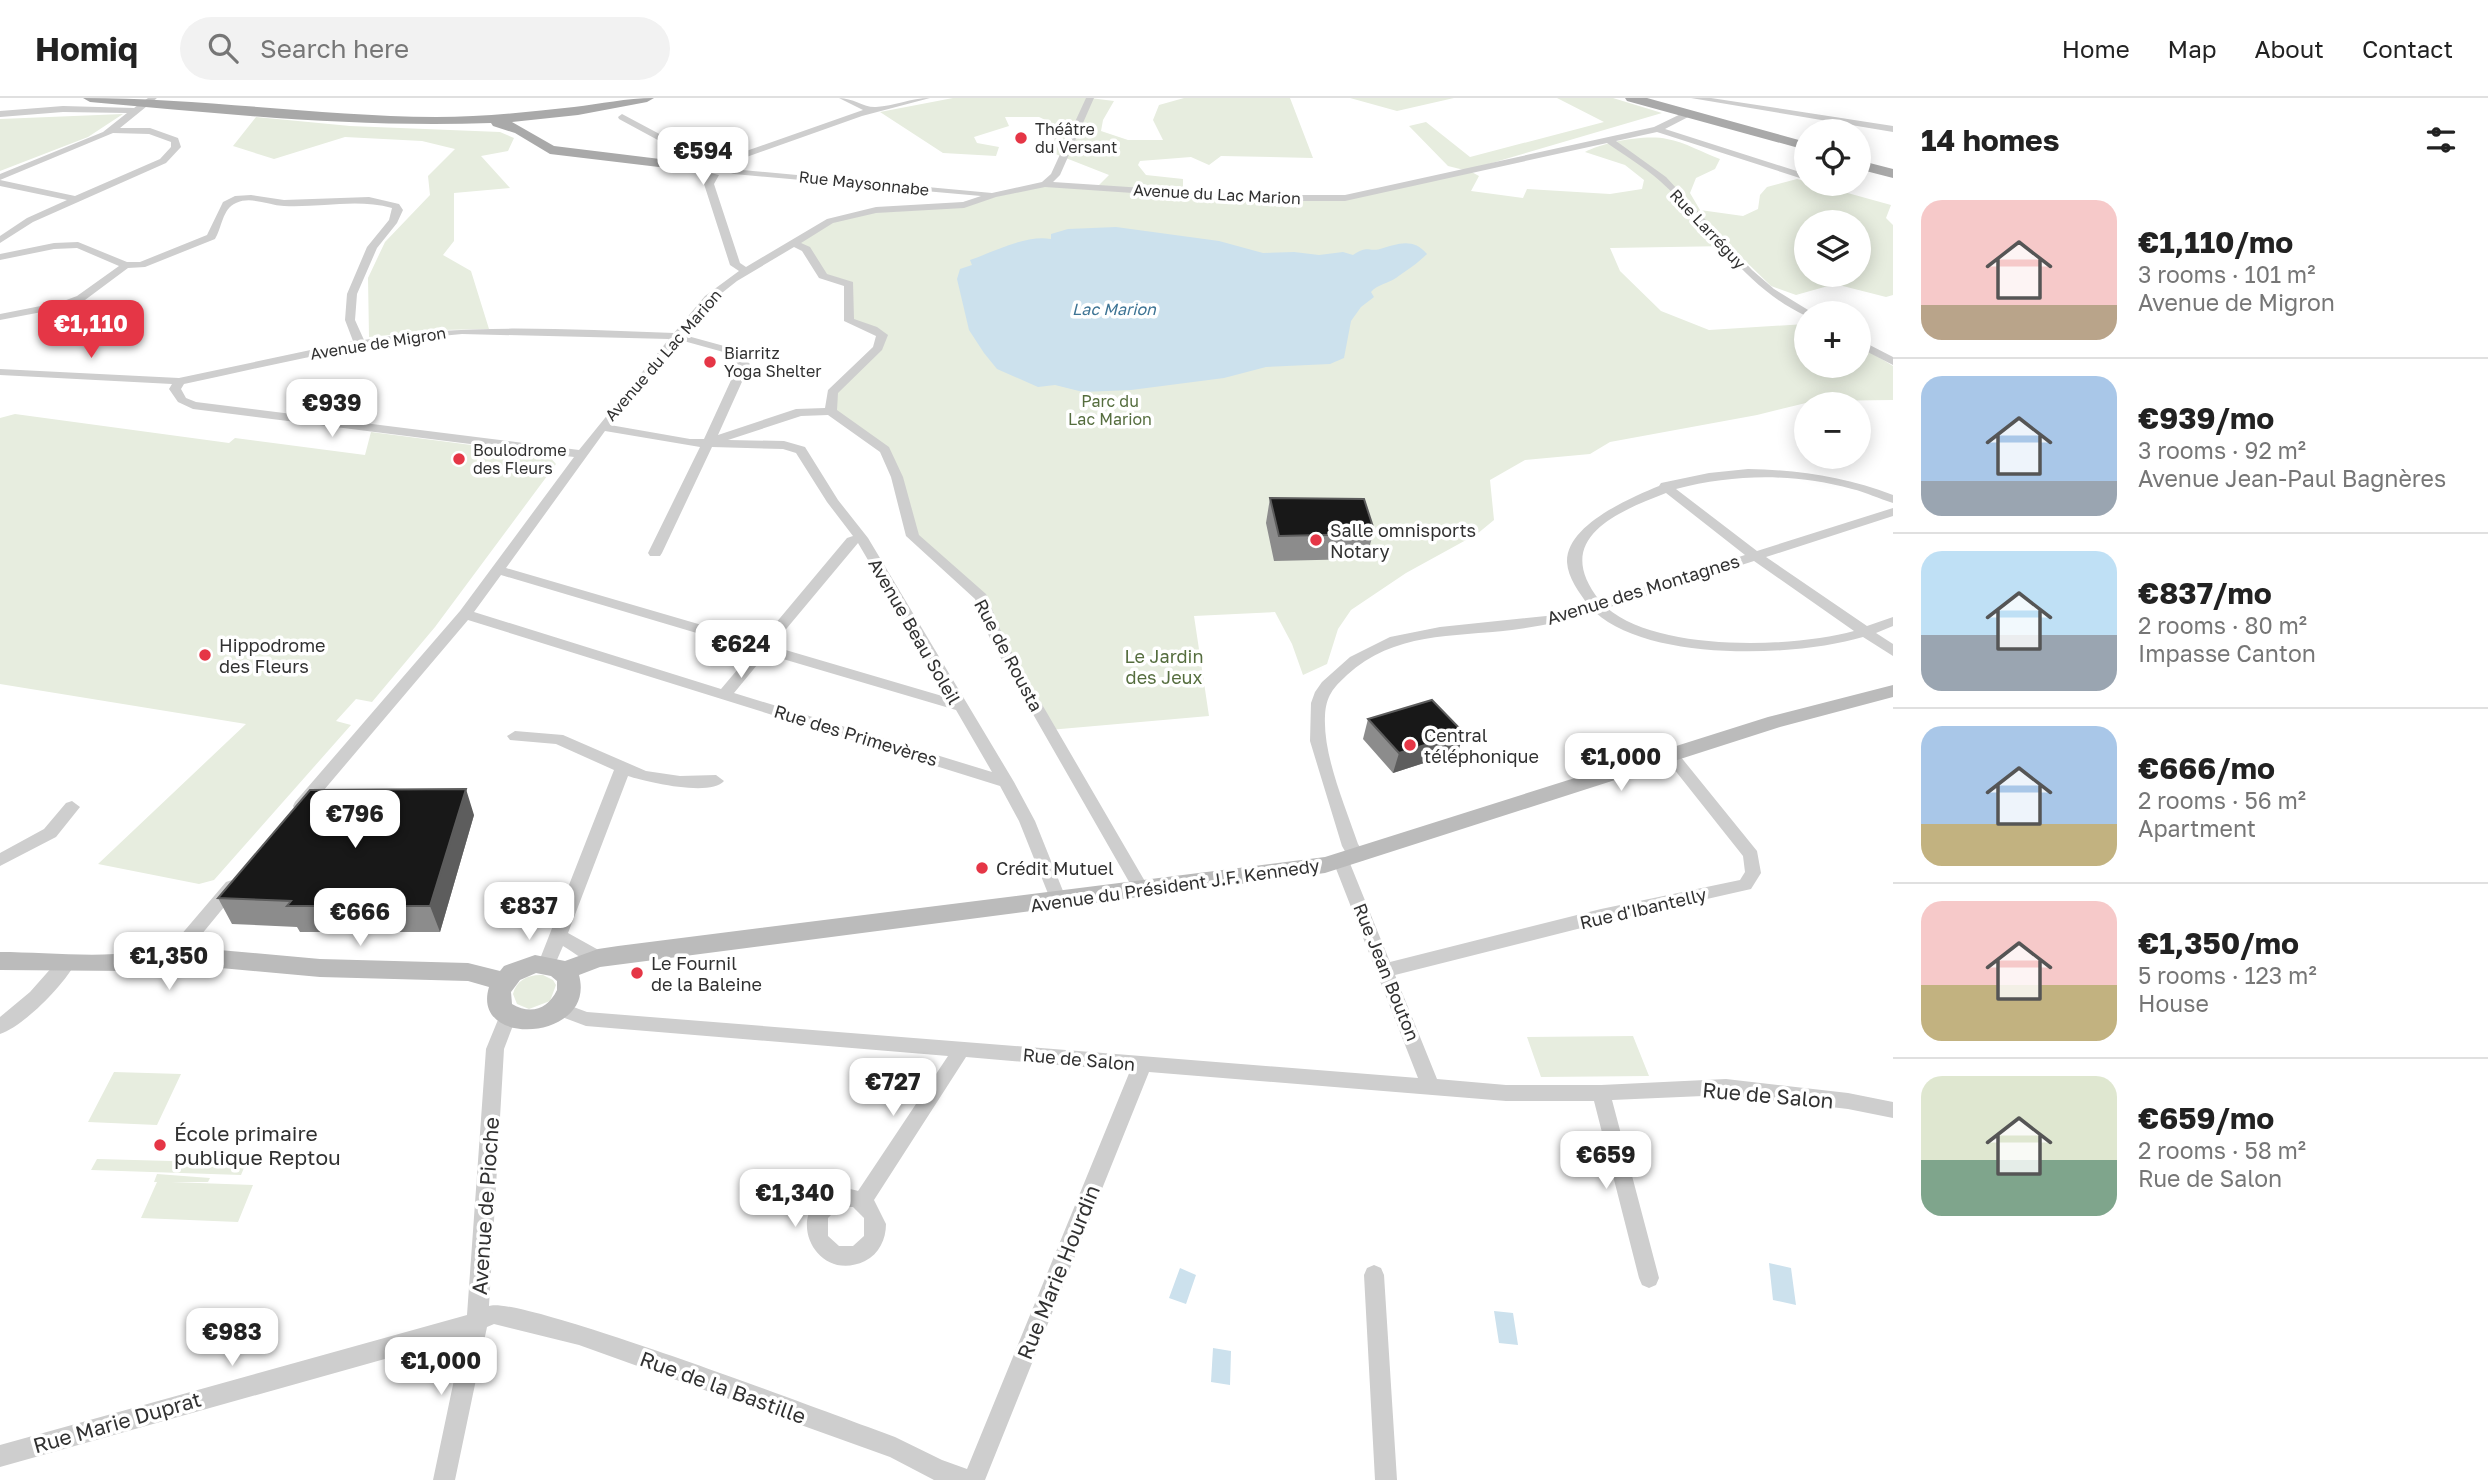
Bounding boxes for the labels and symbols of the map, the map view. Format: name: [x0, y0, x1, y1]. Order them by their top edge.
place label: Théâtre du Versant: [1035, 119, 1117, 157]
pin: €594: [662, 127, 744, 187]
marker: Théâtre du Versant: [1013, 130, 1029, 146]
street label: Rue Maysonnabe: [798, 166, 930, 200]
street label: Avenue du Lac Marion: [1133, 180, 1301, 208]
street label: Rue Larréguy: [1666, 185, 1750, 273]
street label: Avenue du Lac Marion: [600, 285, 726, 425]
water label: Lac Marion: [1072, 299, 1157, 319]
pin: €1,110: [34, 300, 148, 360]
street label: Avenue de Migron: [309, 322, 447, 364]
place label: Biarritz Yoga Shelter: [724, 343, 822, 381]
marker: Biarritz Yoga Shelter: [702, 354, 718, 370]
pin: €939: [291, 380, 373, 439]
park label: Parc du Lac Marion: [1068, 391, 1152, 429]
place label: Boulodrome des Fleurs: [473, 440, 567, 478]
marker: Boulodrome des Fleurs: [451, 451, 467, 467]
place label: Salle omnisports Notary: [1330, 519, 1476, 562]
marker: Salle omnisports Notary: [1308, 532, 1324, 548]
street label: Avenue des Montagnes: [1544, 549, 1742, 629]
street label: Avenue Beau Soleil: [864, 554, 966, 708]
street label: Rue de Rousta: [970, 595, 1048, 715]
pin: €624: [700, 620, 782, 680]
place label: Hippodrome des Fleurs: [219, 634, 326, 677]
park label: Le Jardin des Jeux: [1125, 645, 1203, 688]
marker: Hippodrome des Fleurs: [197, 647, 213, 663]
street label: Rue des Primevères: [772, 700, 940, 770]
place label: Central téléphonique: [1424, 724, 1539, 767]
pin: €1,000: [1564, 734, 1678, 793]
marker: Central téléphonique: [1402, 737, 1418, 753]
pin: €796: [314, 790, 396, 850]
street label: Avenue du Président J.F. Kennedy: [1029, 854, 1321, 916]
place label: Crédit Mutuel: [996, 857, 1114, 879]
marker: Crédit Mutuel: [974, 860, 990, 876]
pin: €837: [488, 882, 570, 942]
street label: Rue d'Ibantelly: [1577, 883, 1709, 933]
pin: €666: [319, 888, 401, 948]
street label: Rue Jean Bouton: [1349, 900, 1425, 1044]
pin: €1,350: [112, 932, 226, 992]
place label: Le Fournil de la Baleine: [651, 952, 762, 995]
marker: Le Fournil de la Baleine: [629, 965, 645, 981]
street label: Rue de Salon: [1022, 1043, 1136, 1075]
pin: €727: [852, 1058, 934, 1118]
street label: Rue de Salon: [1701, 1076, 1835, 1114]
street label: Avenue de Pioche: [466, 1116, 504, 1296]
place label: École primaire publique Reptou: [174, 1120, 341, 1170]
pin: €659: [1565, 1132, 1647, 1191]
marker: École primaire publique Reptou: [152, 1137, 168, 1153]
pin: €1,340: [738, 1170, 852, 1229]
street label: Rue Marie Hourdin: [1011, 1181, 1105, 1363]
pin: €983: [191, 1308, 273, 1368]
pin: €1,000: [384, 1338, 498, 1397]
street label: Rue de la Bastille: [636, 1345, 810, 1429]
street label: Rue Marie Duprat: [30, 1386, 204, 1458]

